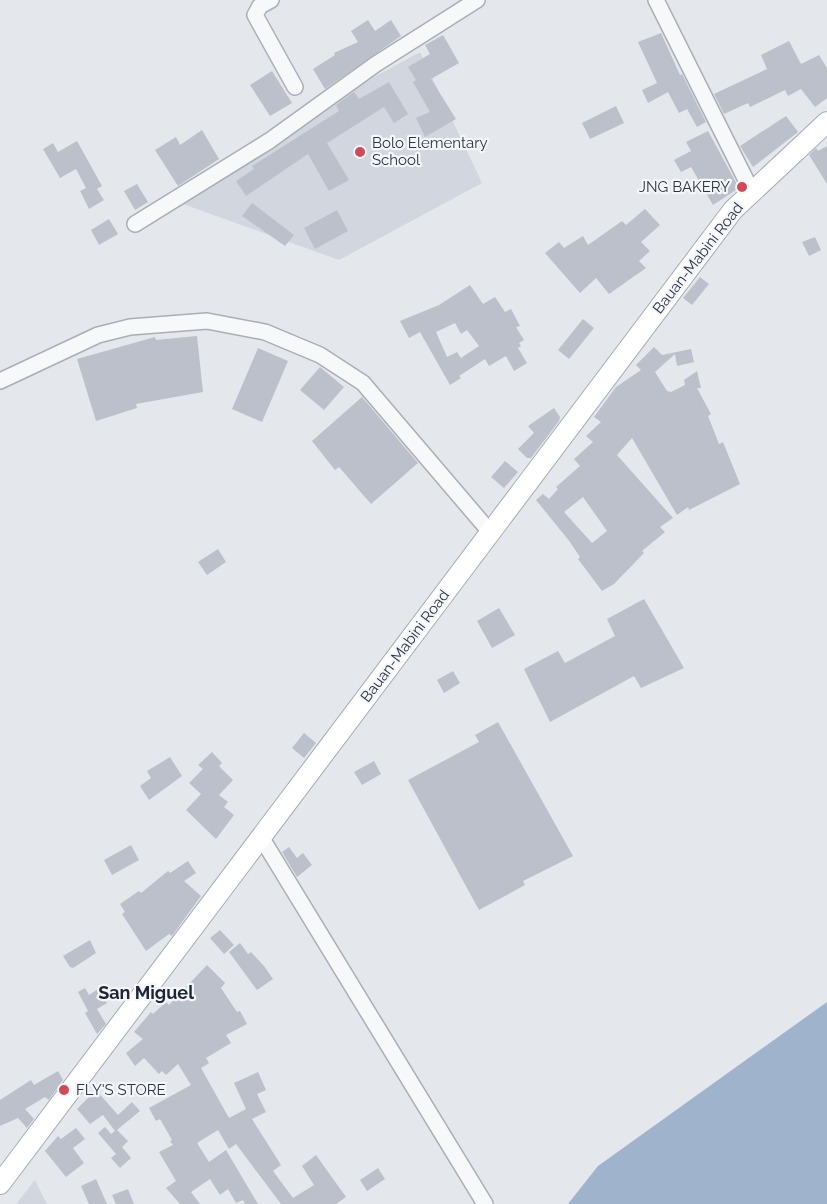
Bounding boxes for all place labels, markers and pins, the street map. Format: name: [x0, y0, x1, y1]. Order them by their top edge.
place label: Bolo Elementary School: [372, 134, 488, 169]
marker: Bolo Elementary School: [353, 145, 367, 159]
place label: JNG BAKERY: [639, 178, 730, 196]
marker: JNG BAKERY: [735, 180, 749, 194]
place label: FLY'S STORE: [76, 1081, 166, 1099]
marker: FLY'S STORE: [57, 1083, 71, 1097]

